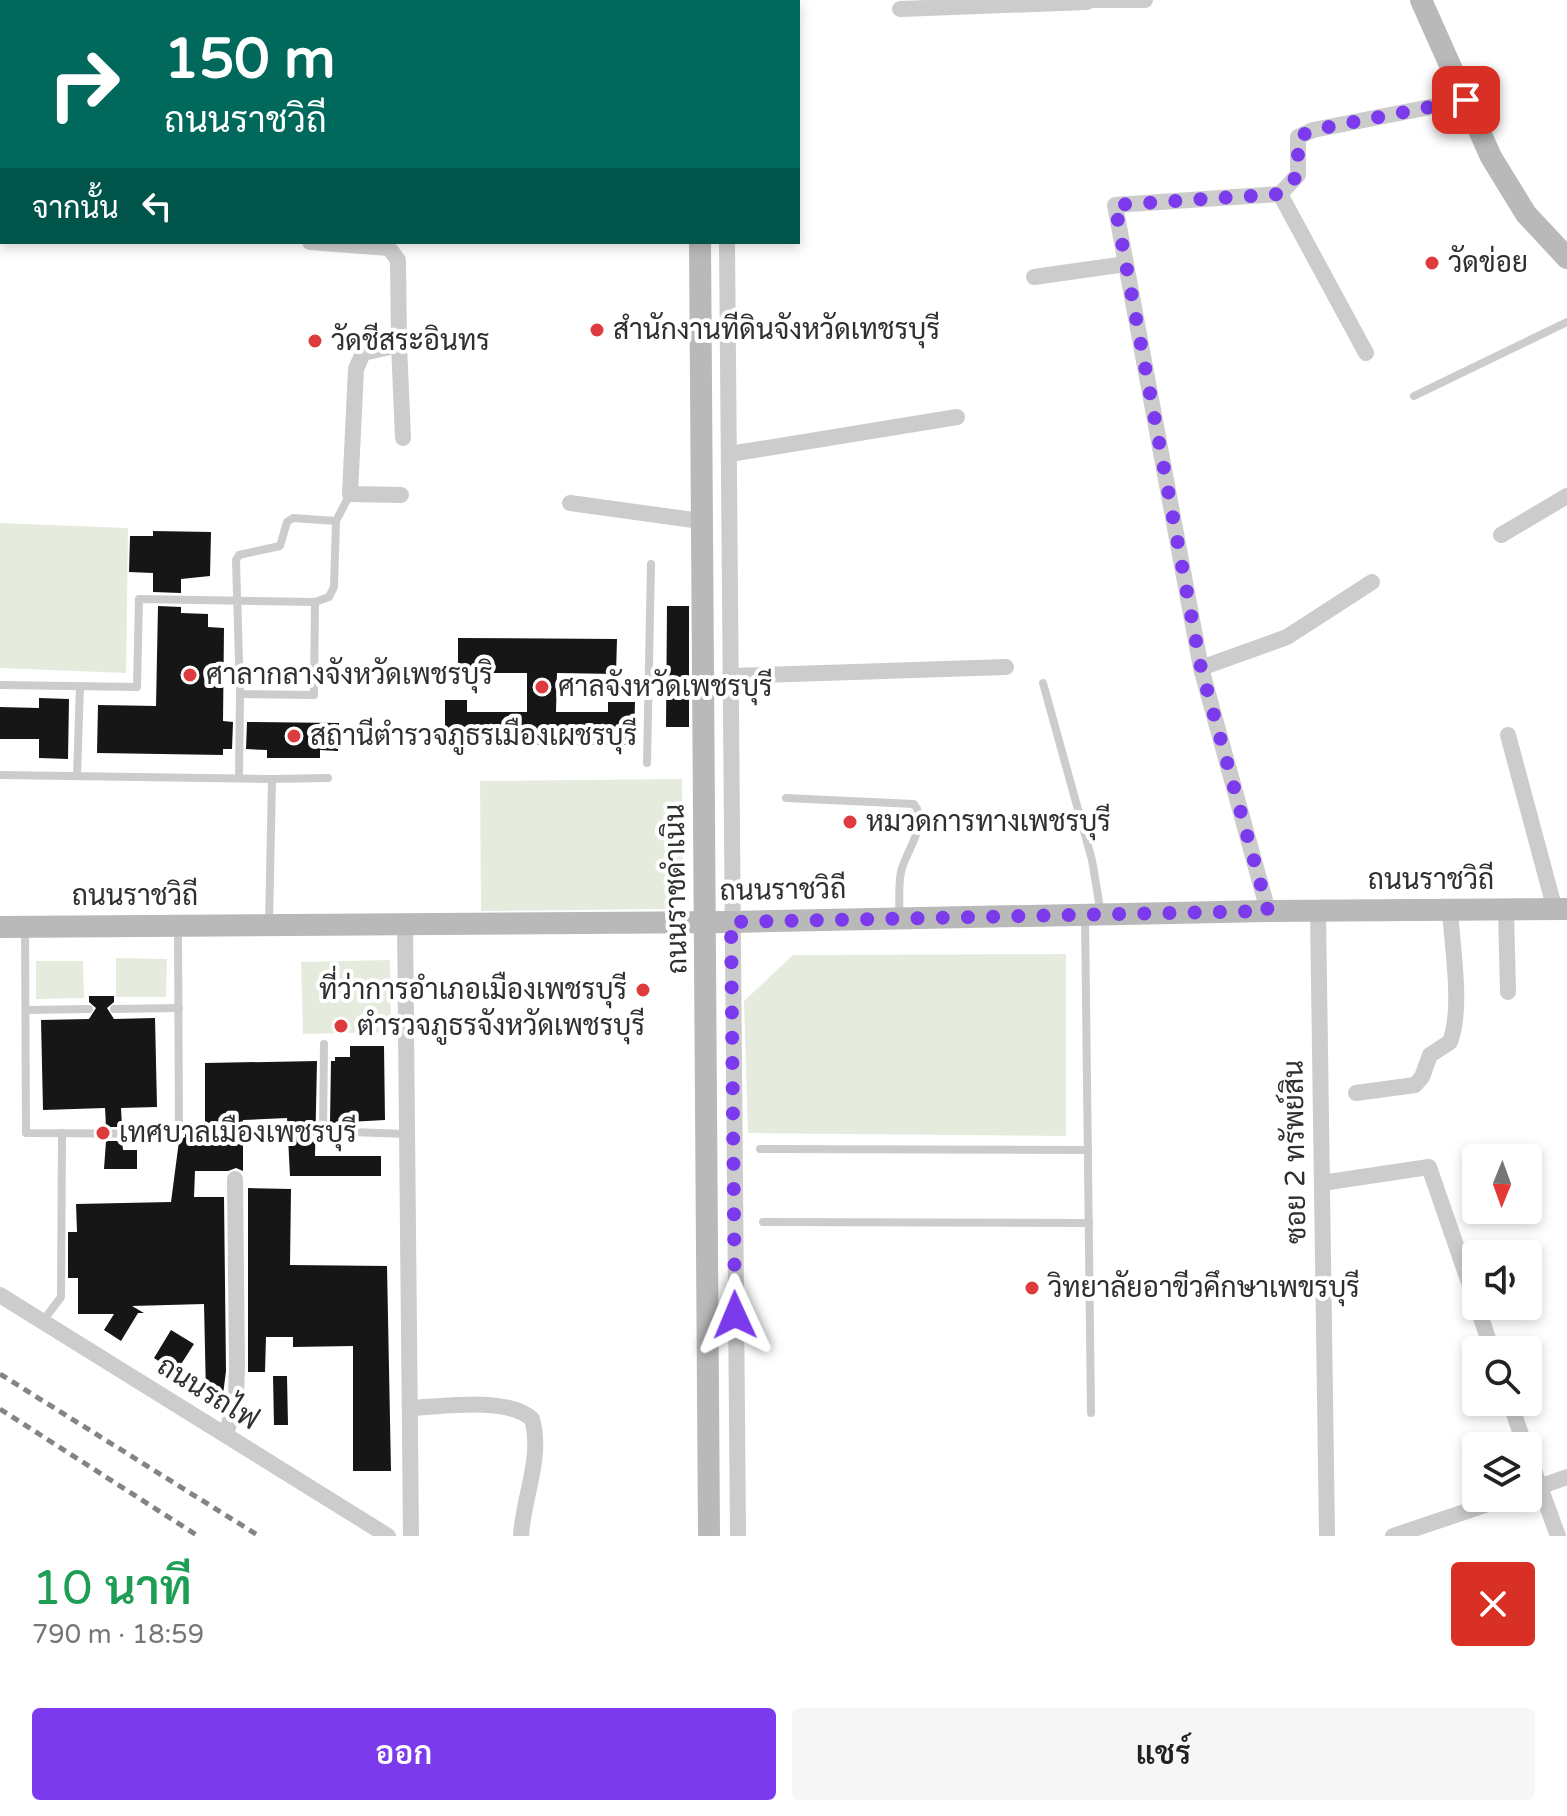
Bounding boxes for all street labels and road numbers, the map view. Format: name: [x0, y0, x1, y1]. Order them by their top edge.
street label: ถนนราชดำเนิน: [658, 803, 694, 975]
street label: ถนนราชวิถี: [1368, 861, 1494, 897]
street label: ถนนราชวิถี: [719, 870, 847, 908]
street label: ถนนราชวิถี: [72, 877, 198, 913]
street label: ซอย 2 ทรัพย์สิน: [1273, 1060, 1314, 1244]
street label: ถนนรถไฟ: [151, 1346, 266, 1437]

